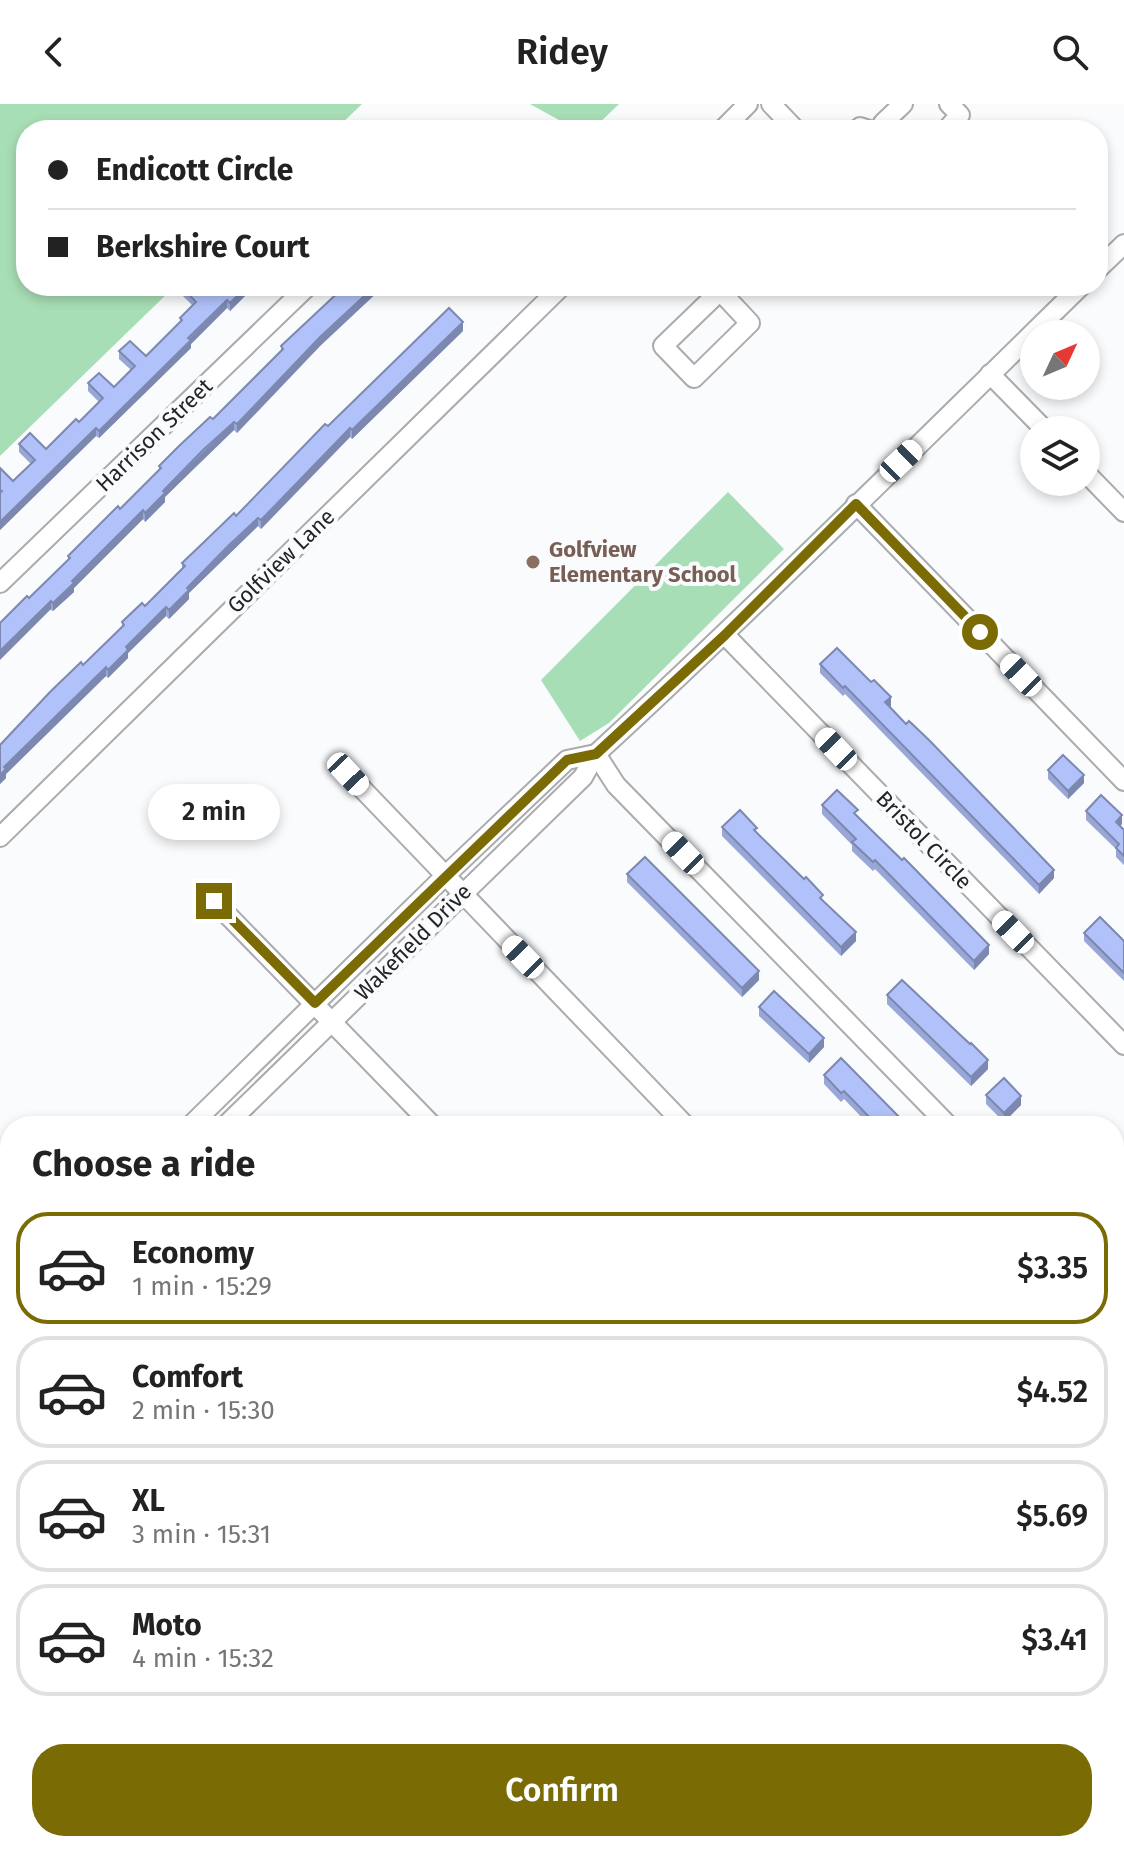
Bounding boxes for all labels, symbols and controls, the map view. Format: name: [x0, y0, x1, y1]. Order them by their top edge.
icon: back: [32, 30, 76, 74]
text: Ridey: [516, 30, 608, 74]
icon: search: [1048, 30, 1092, 74]
text: Endicott Circle: [96, 152, 293, 188]
text: Berkshire Court: [96, 229, 310, 265]
north arrow: [1020, 320, 1100, 400]
map controls: [1020, 320, 1100, 496]
street label: Harrison Street: [90, 373, 218, 497]
button: layers: [1020, 416, 1100, 496]
car: [875, 436, 927, 486]
street label: Golfview Lane: [222, 503, 340, 619]
place label: Golfview Elementary School: [549, 536, 737, 588]
marker: Golfview Elementary School: [524, 553, 542, 571]
route start: [962, 614, 998, 650]
car: [996, 649, 1046, 701]
car: [811, 723, 861, 775]
car: [323, 748, 373, 800]
callout: 2 min: [148, 785, 280, 841]
street label: Bristol Circle: [870, 785, 978, 895]
text: 2 min: [182, 796, 246, 827]
car: [658, 827, 708, 879]
street label: Wakefield Drive: [349, 878, 477, 1006]
route end: [196, 883, 232, 919]
car: [988, 906, 1038, 958]
car: [498, 931, 548, 983]
text: Choose a ride: [32, 1142, 255, 1186]
icon: car: [36, 1232, 108, 1304]
text: Economy: [132, 1235, 254, 1271]
text: $3.35: [1017, 1250, 1088, 1286]
text: 1 min · 15:29: [132, 1271, 272, 1302]
icon: car: [36, 1356, 108, 1428]
text: Comfort: [132, 1359, 243, 1395]
text: $4.52: [1017, 1374, 1088, 1410]
text: 2 min · 15:30: [132, 1395, 275, 1426]
icon: car: [36, 1480, 108, 1552]
text: XL: [132, 1483, 165, 1519]
text: $5.69: [1016, 1498, 1088, 1534]
text: 3 min · 15:31: [132, 1519, 271, 1550]
icon: car: [36, 1604, 108, 1676]
text: Moto: [132, 1607, 202, 1643]
text: $3.41: [1021, 1622, 1088, 1658]
text: 4 min · 15:32: [132, 1643, 274, 1674]
button: Confirm: [32, 1744, 1092, 1836]

